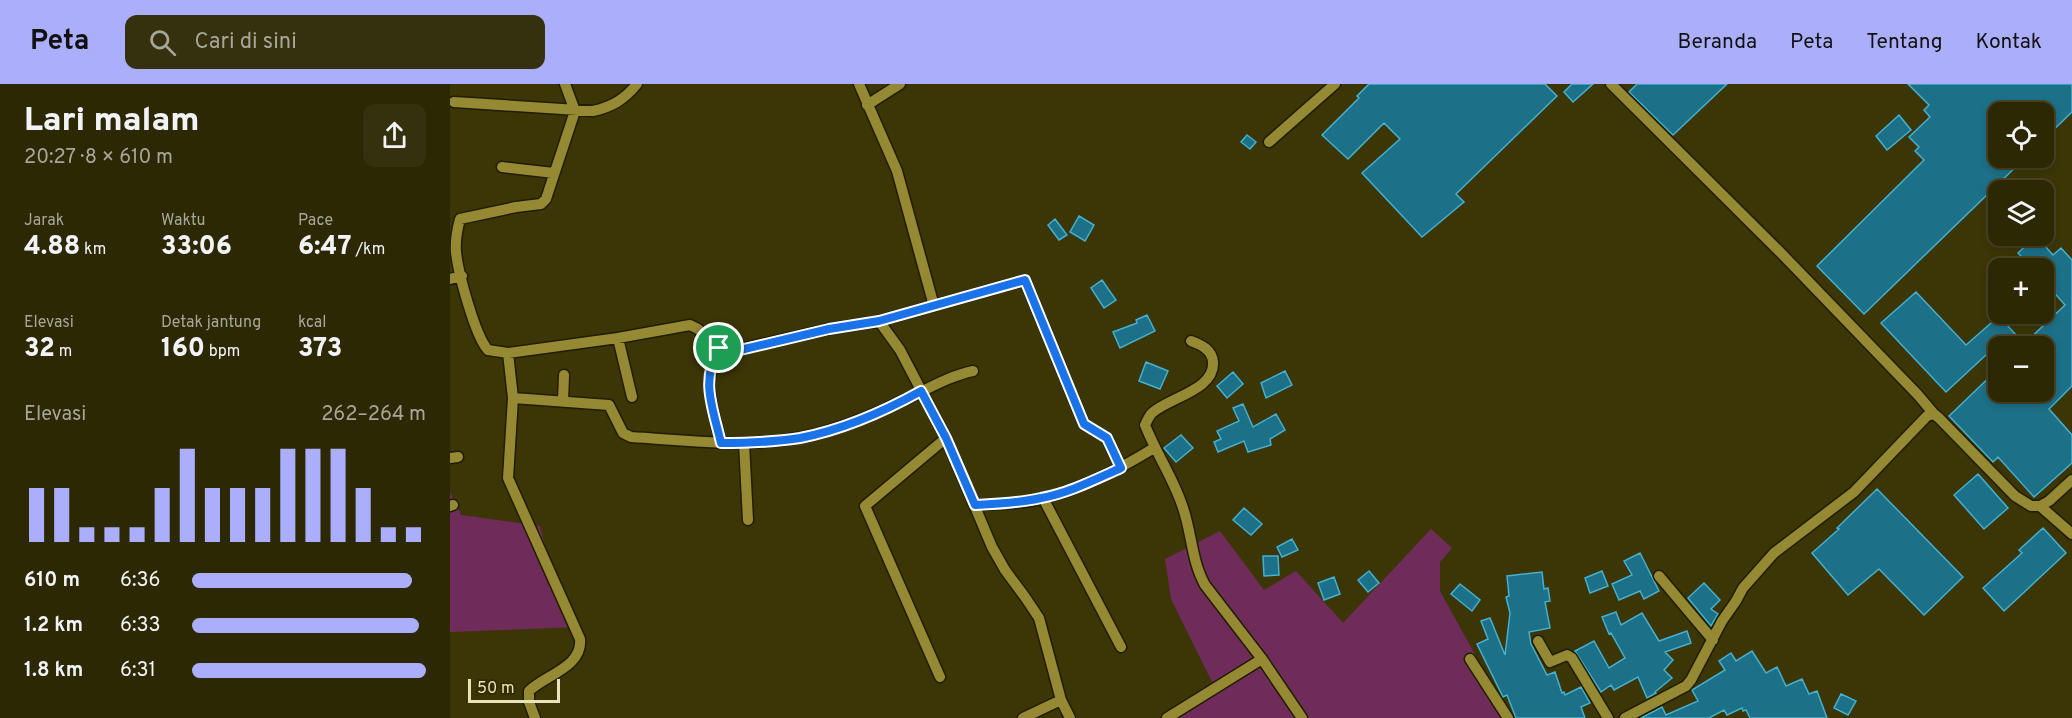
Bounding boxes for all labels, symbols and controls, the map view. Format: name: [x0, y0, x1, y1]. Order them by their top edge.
search box: [125, 15, 545, 69]
text: Peta: [30, 24, 89, 60]
icon: search: [146, 26, 179, 59]
text: Cari di sini: [194, 29, 297, 56]
text: Beranda: [1678, 29, 1757, 56]
text: Peta: [1790, 29, 1833, 56]
text: Tentang: [1866, 29, 1943, 56]
text: Kontak: [1976, 29, 2042, 56]
text: Lari malam: [24, 101, 199, 143]
map controls: [1988, 102, 2054, 402]
button: locate: [1988, 102, 2054, 168]
button: share: [363, 104, 426, 167]
text: 20:27 · 8 × 610 m: [24, 145, 173, 171]
button: layers: [1988, 180, 2054, 246]
text: Jarak: [24, 211, 64, 231]
text: Waktu: [161, 211, 205, 231]
text: Pace: [298, 211, 333, 231]
text: 4.88: [24, 231, 80, 264]
text: 33:06: [161, 231, 232, 264]
text: 6:47: [298, 231, 352, 264]
text: km: [80, 240, 106, 260]
text: /km: [352, 240, 385, 260]
button: +: [1988, 258, 2054, 324]
text: Elevasi: [24, 313, 74, 333]
text: Detak jantung: [161, 313, 261, 333]
text: kcal: [298, 313, 326, 333]
pin: [693, 322, 744, 373]
icon: arrive: [702, 331, 735, 364]
text: 32: [24, 333, 55, 366]
text: 160: [161, 333, 205, 366]
text: 373: [298, 333, 342, 366]
button: −: [1988, 336, 2054, 402]
text: m: [55, 342, 72, 362]
text: bpm: [205, 342, 240, 362]
text: Elevasi: [24, 402, 86, 428]
text: 262–264 m: [321, 402, 426, 428]
text: 610 m: [24, 568, 80, 594]
text: 6:36: [120, 568, 160, 594]
text: 1.2 km: [24, 613, 83, 639]
text: 6:33: [120, 613, 161, 639]
text: 1.8 km: [24, 658, 83, 684]
text: 6:31: [120, 658, 156, 684]
scale bar: [468, 676, 560, 704]
text: 50 m: [477, 679, 515, 699]

